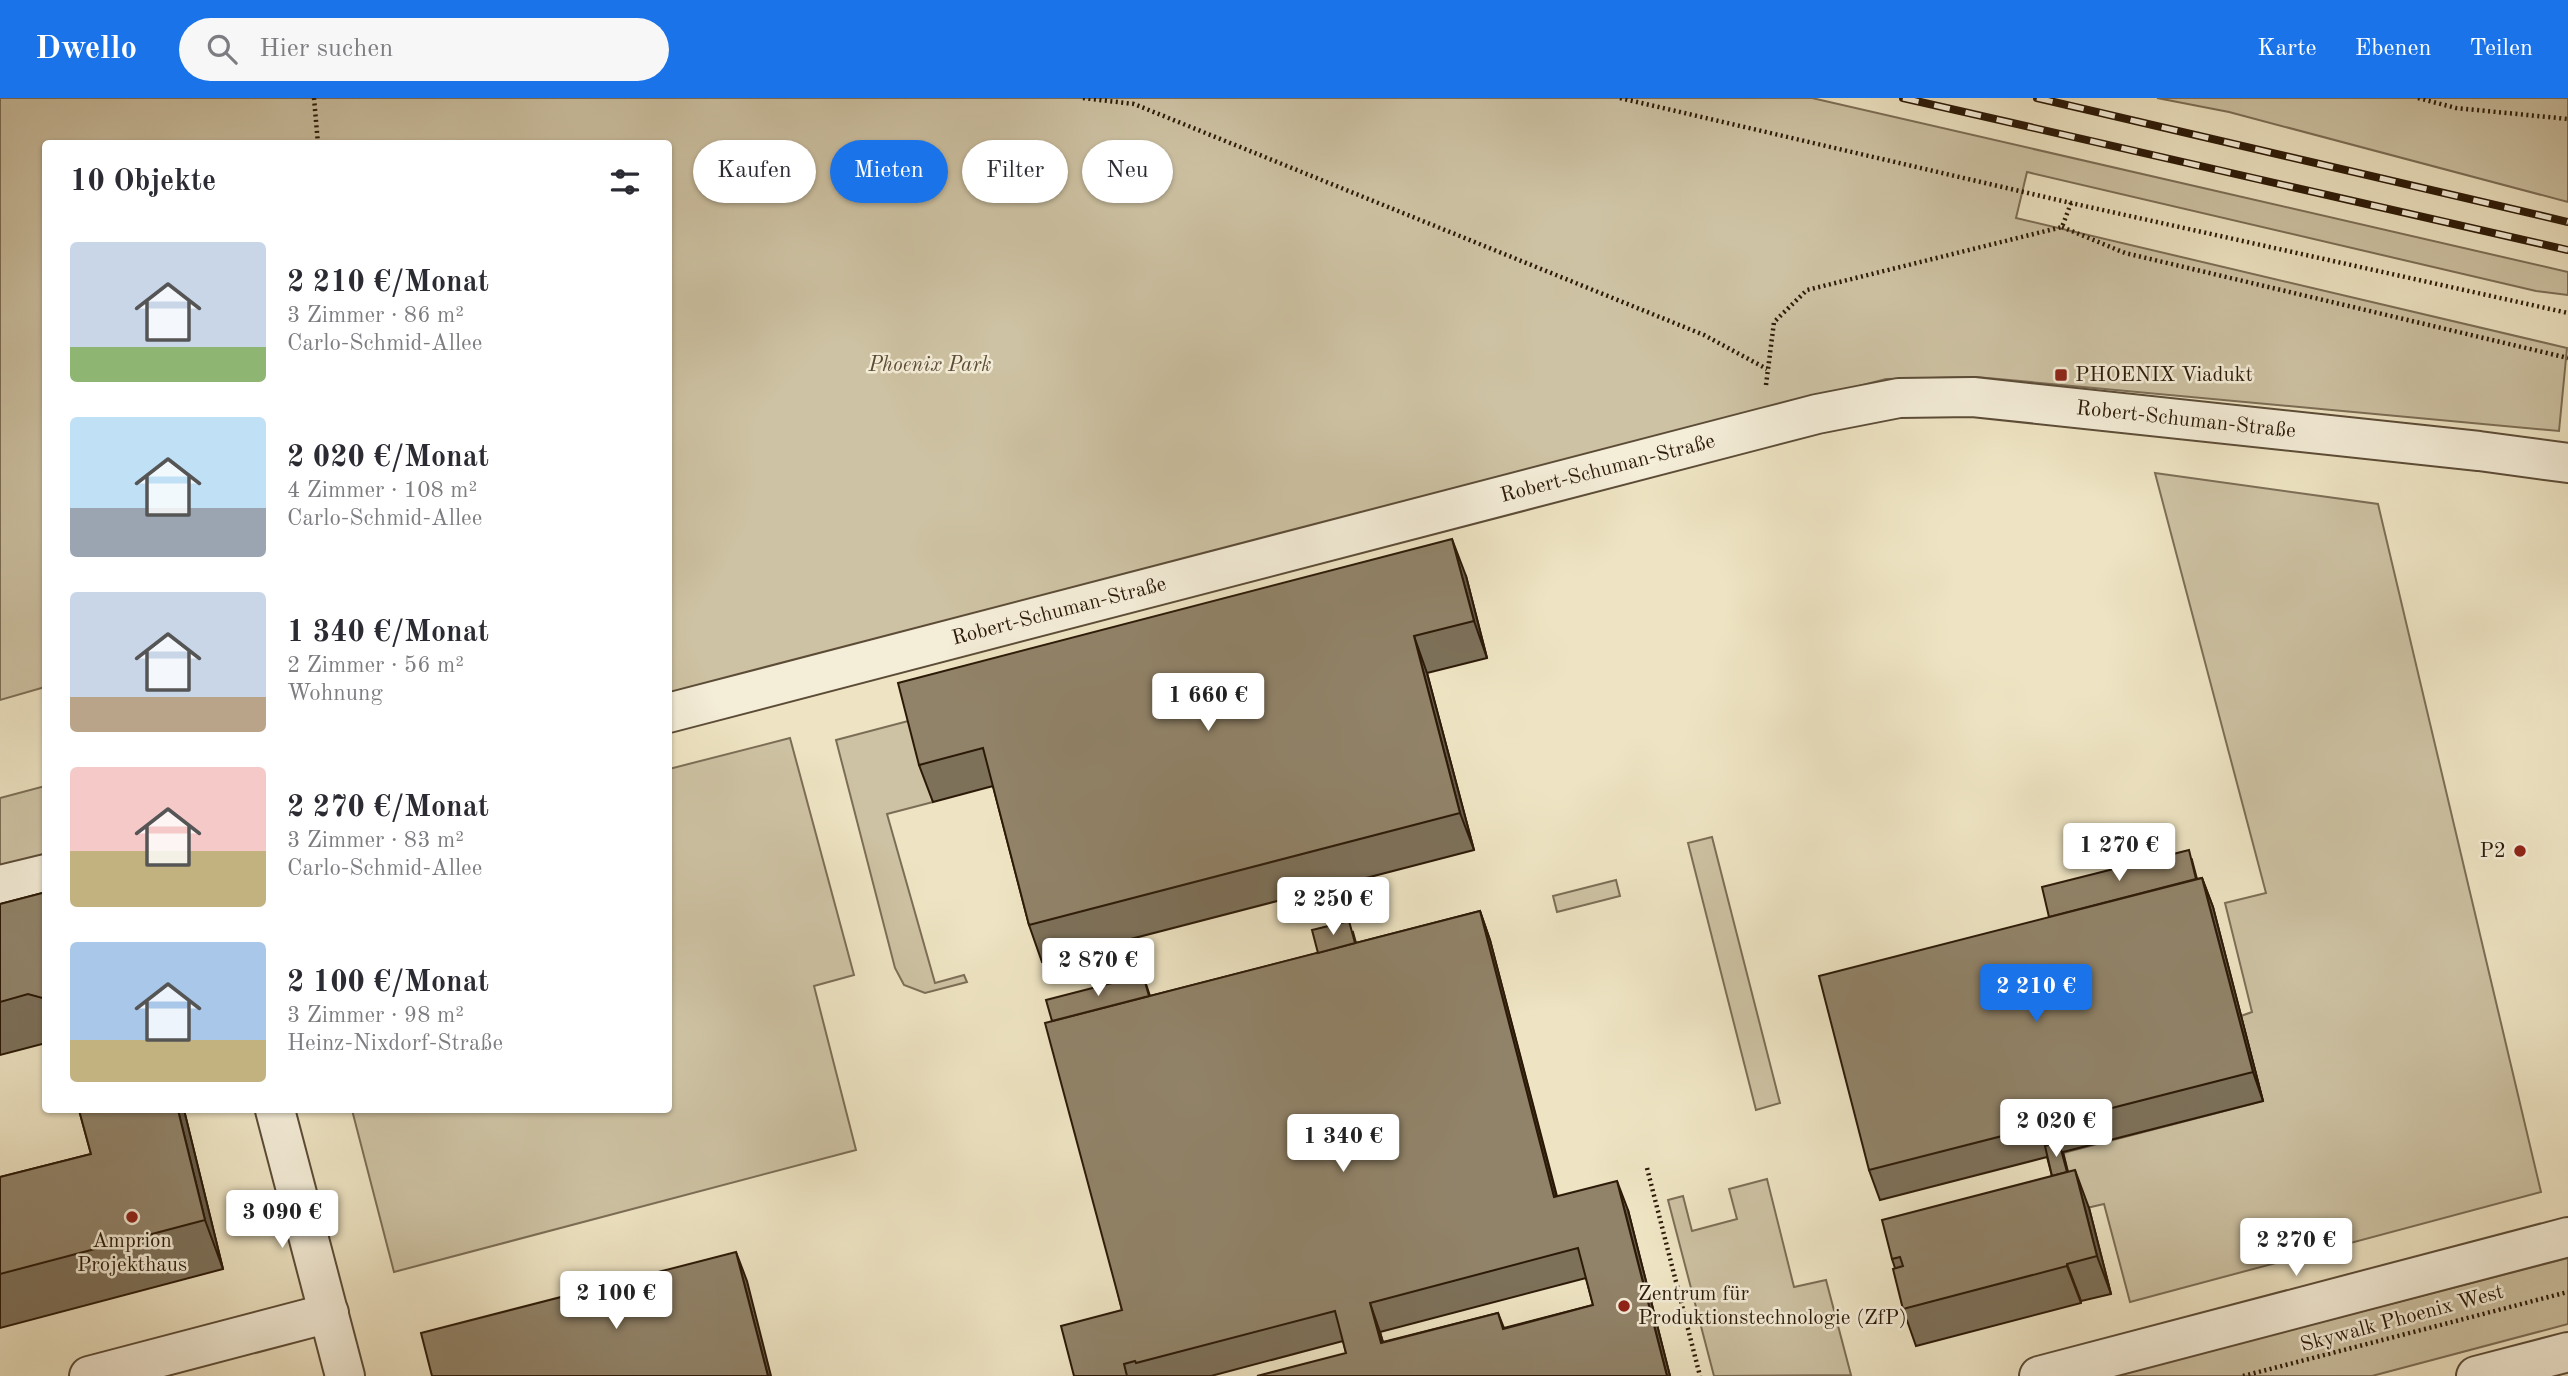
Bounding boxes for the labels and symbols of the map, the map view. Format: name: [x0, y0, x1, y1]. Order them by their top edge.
park label: Phoenix Park: [868, 355, 991, 376]
place label: PHOENIX Viadukt: [2075, 365, 2253, 386]
marker: PHOENIX Viadukt: [2053, 367, 2069, 383]
street label: Robert-Schuman-Straße: [2075, 398, 2297, 442]
street label: Robert-Schuman-Straße: [1498, 430, 1717, 506]
street label: Robert-Schuman-Straße: [949, 573, 1168, 649]
pin: 1 660 €: [1143, 674, 1273, 733]
pin: 1 270 €: [2054, 824, 2184, 883]
place label: P2: [2480, 841, 2506, 862]
marker: P2: [2512, 843, 2528, 859]
pin: 2 250 €: [1268, 878, 1398, 937]
pin: 2 870 €: [1033, 939, 1163, 998]
pin: 2 210 €: [1971, 964, 2101, 1024]
pin: 2 020 €: [1991, 1100, 2121, 1159]
pin: 1 340 €: [1278, 1114, 1408, 1174]
pin: 3 090 €: [217, 1190, 347, 1250]
marker: Amprion Projekthaus: [124, 1209, 140, 1225]
pin: 2 270 €: [2231, 1218, 2361, 1278]
place label: Amprion Projekthaus: [77, 1231, 187, 1276]
pin: 2 100 €: [551, 1272, 681, 1331]
street label: Skywalk Phoenix West: [2298, 1282, 2506, 1356]
place label: Zentrum für Produktionstechnologie (ZfP): [1638, 1284, 1907, 1329]
marker: Zentrum für Produktionstechnologie (ZfP): [1616, 1298, 1632, 1314]

